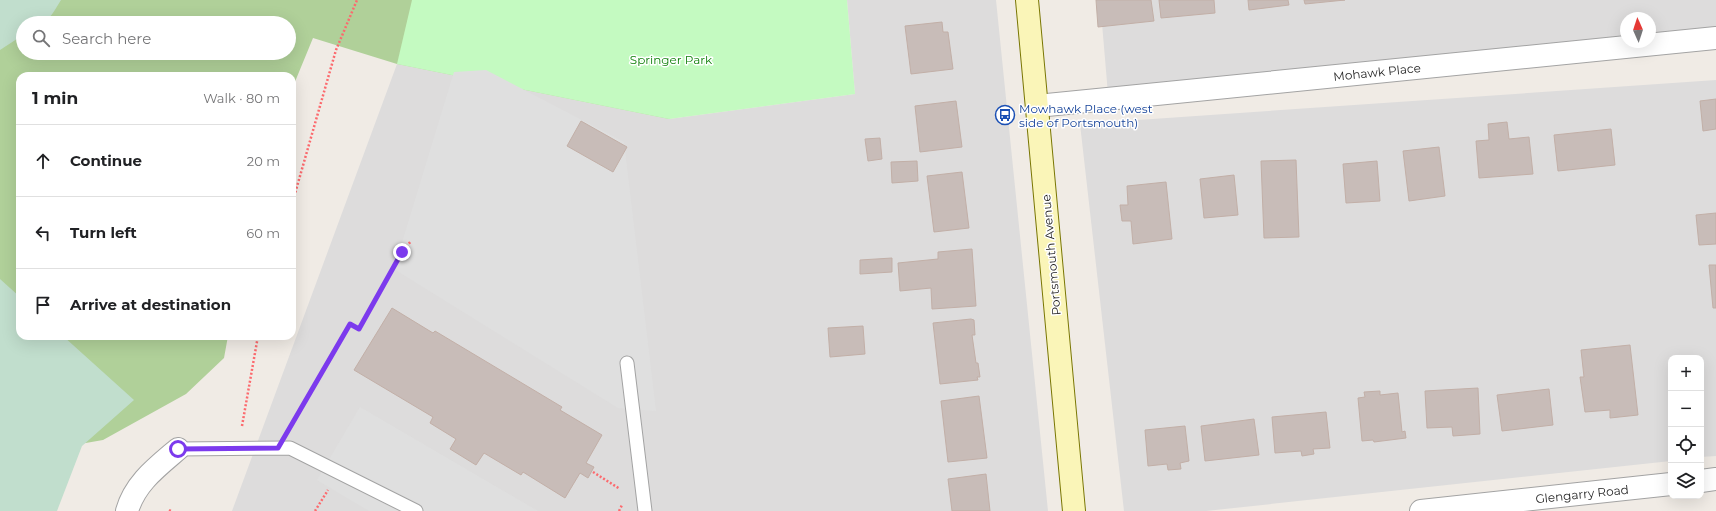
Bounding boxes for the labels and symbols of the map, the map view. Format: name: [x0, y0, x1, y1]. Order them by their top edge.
north arrow: [1620, 12, 1656, 48]
park label: Springer Park: [630, 52, 713, 67]
street label: Mohawk Place: [1333, 60, 1421, 84]
place label: Mowhawk Place (west side of Portsmouth): [1019, 101, 1153, 130]
bus stop icon: Mowhawk Place (west side of Portsmouth): [994, 104, 1016, 126]
street label: Portsmouth Avenue: [1038, 194, 1064, 316]
route end: [393, 243, 411, 261]
route start: [169, 440, 187, 458]
street label: Glengarry Road: [1535, 482, 1629, 506]

